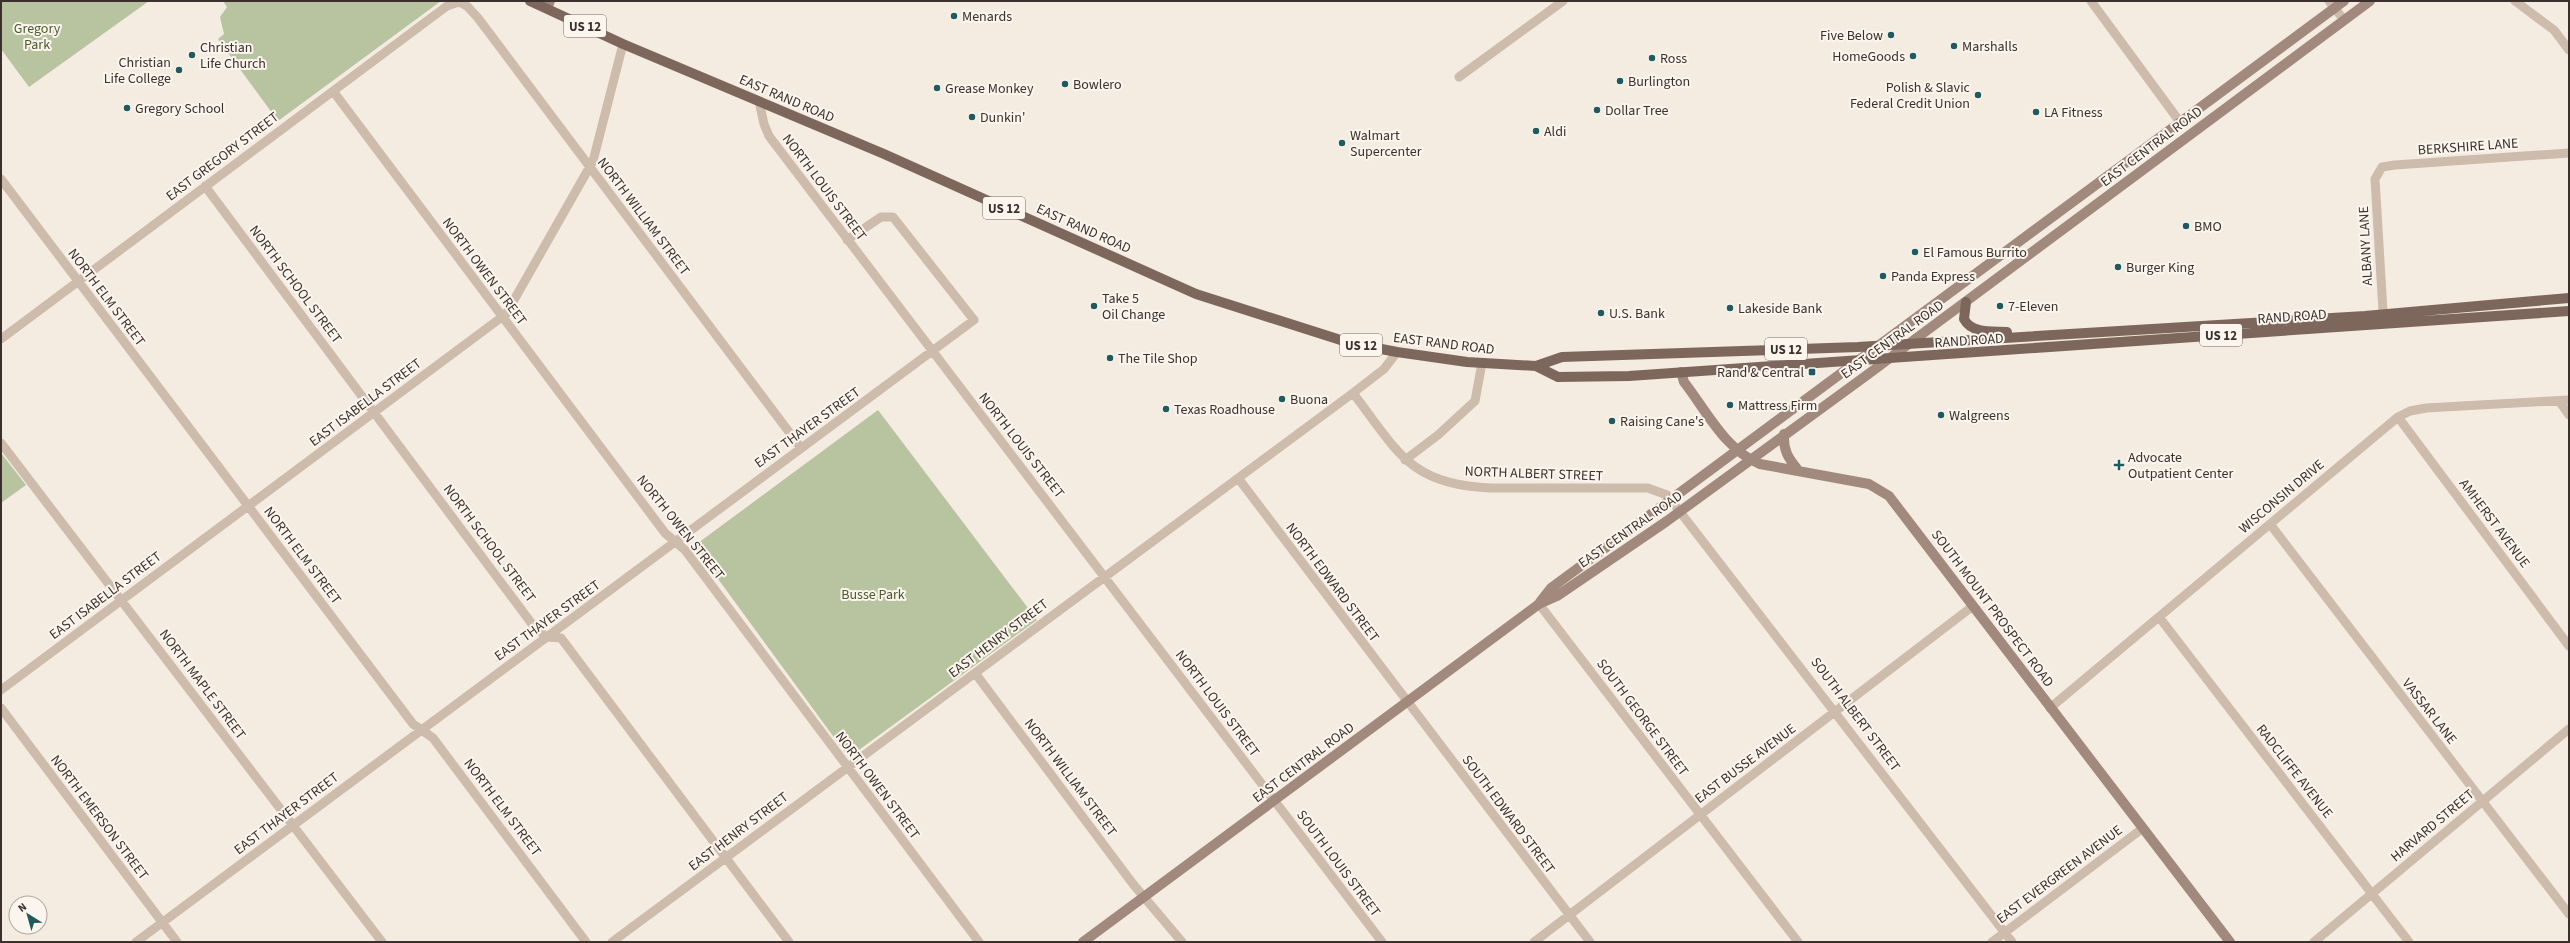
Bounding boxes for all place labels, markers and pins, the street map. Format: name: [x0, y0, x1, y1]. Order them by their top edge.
place label: Menards: [962, 7, 1012, 27]
marker: Menards: [949, 11, 959, 21]
place label: Five Below: [1820, 26, 1883, 46]
marker: Five Below: [1886, 30, 1896, 40]
place label: Marshalls: [1962, 37, 2018, 57]
place label: Christian Life Church: [200, 38, 266, 74]
marker: Marshalls: [1949, 41, 1959, 51]
place label: HomeGoods: [1832, 47, 1905, 67]
place label: Ross: [1660, 49, 1687, 69]
marker: Christian Life Church: [187, 50, 197, 60]
marker: HomeGoods: [1908, 51, 1918, 61]
place label: Christian Life College: [104, 53, 171, 89]
marker: Ross: [1647, 53, 1657, 63]
marker: Christian Life College: [174, 65, 184, 75]
place label: Burlington: [1628, 72, 1690, 92]
place label: Bowlero: [1073, 75, 1122, 95]
marker: Burlington: [1615, 76, 1625, 86]
place label: Polish & Slavic Federal Credit Union: [1850, 78, 1971, 114]
place label: Grease Monkey: [945, 79, 1034, 99]
marker: Bowlero: [1060, 79, 1070, 89]
marker: Grease Monkey: [932, 83, 942, 93]
marker: Polish & Slavic Federal Credit Union: [1973, 90, 1983, 100]
place label: Gregory School: [135, 99, 225, 119]
place label: Dollar Tree: [1605, 101, 1669, 121]
marker: Gregory School: [122, 103, 132, 113]
place label: LA Fitness: [2044, 103, 2103, 123]
marker: Dollar Tree: [1592, 105, 1602, 115]
marker: LA Fitness: [2031, 107, 2041, 117]
place label: Dunkin': [980, 108, 1025, 128]
marker: Dunkin': [967, 112, 977, 122]
place label: Aldi: [1544, 122, 1566, 142]
place label: Walmart Supercenter: [1350, 126, 1422, 162]
marker: Aldi: [1531, 126, 1541, 136]
marker: Walmart Supercenter: [1337, 138, 1347, 148]
place label: BMO: [2194, 217, 2222, 237]
marker: BMO: [2181, 221, 2191, 231]
place label: El Famous Burrito: [1923, 243, 2027, 263]
marker: El Famous Burrito: [1910, 247, 1920, 257]
place label: Burger King: [2126, 258, 2194, 278]
marker: Burger King: [2113, 262, 2123, 272]
place label: Panda Express: [1891, 267, 1975, 287]
marker: Panda Express: [1878, 271, 1888, 281]
place label: Take 5 Oil Change: [1102, 289, 1165, 325]
place label: 7-Eleven: [2008, 297, 2058, 317]
place label: Lakeside Bank: [1738, 299, 1822, 319]
marker: Take 5 Oil Change: [1089, 301, 1099, 311]
marker: 7-Eleven: [1995, 301, 2005, 311]
marker: Lakeside Bank: [1725, 303, 1735, 313]
place label: U.S. Bank: [1609, 304, 1665, 324]
marker: U.S. Bank: [1596, 308, 1606, 318]
place label: The Tile Shop: [1118, 349, 1198, 369]
marker: The Tile Shop: [1105, 353, 1115, 363]
place label: Rand & Central: [1717, 363, 1804, 383]
marker: Rand & Central: [1807, 367, 1817, 377]
place label: Buona: [1290, 390, 1328, 410]
marker: Buona: [1277, 394, 1287, 404]
place label: Mattress Firm: [1738, 396, 1817, 416]
place label: Texas Roadhouse: [1174, 400, 1275, 420]
marker: Mattress Firm: [1725, 400, 1735, 410]
marker: Texas Roadhouse: [1161, 404, 1171, 414]
place label: Walgreens: [1949, 406, 2010, 426]
marker: Walgreens: [1936, 410, 1946, 420]
place label: Raising Cane's: [1620, 412, 1704, 432]
marker: Raising Cane's: [1607, 416, 1617, 426]
place label: Advocate Outpatient Center: [2128, 448, 2233, 484]
marker: Advocate Outpatient Center: [2113, 459, 2125, 471]

